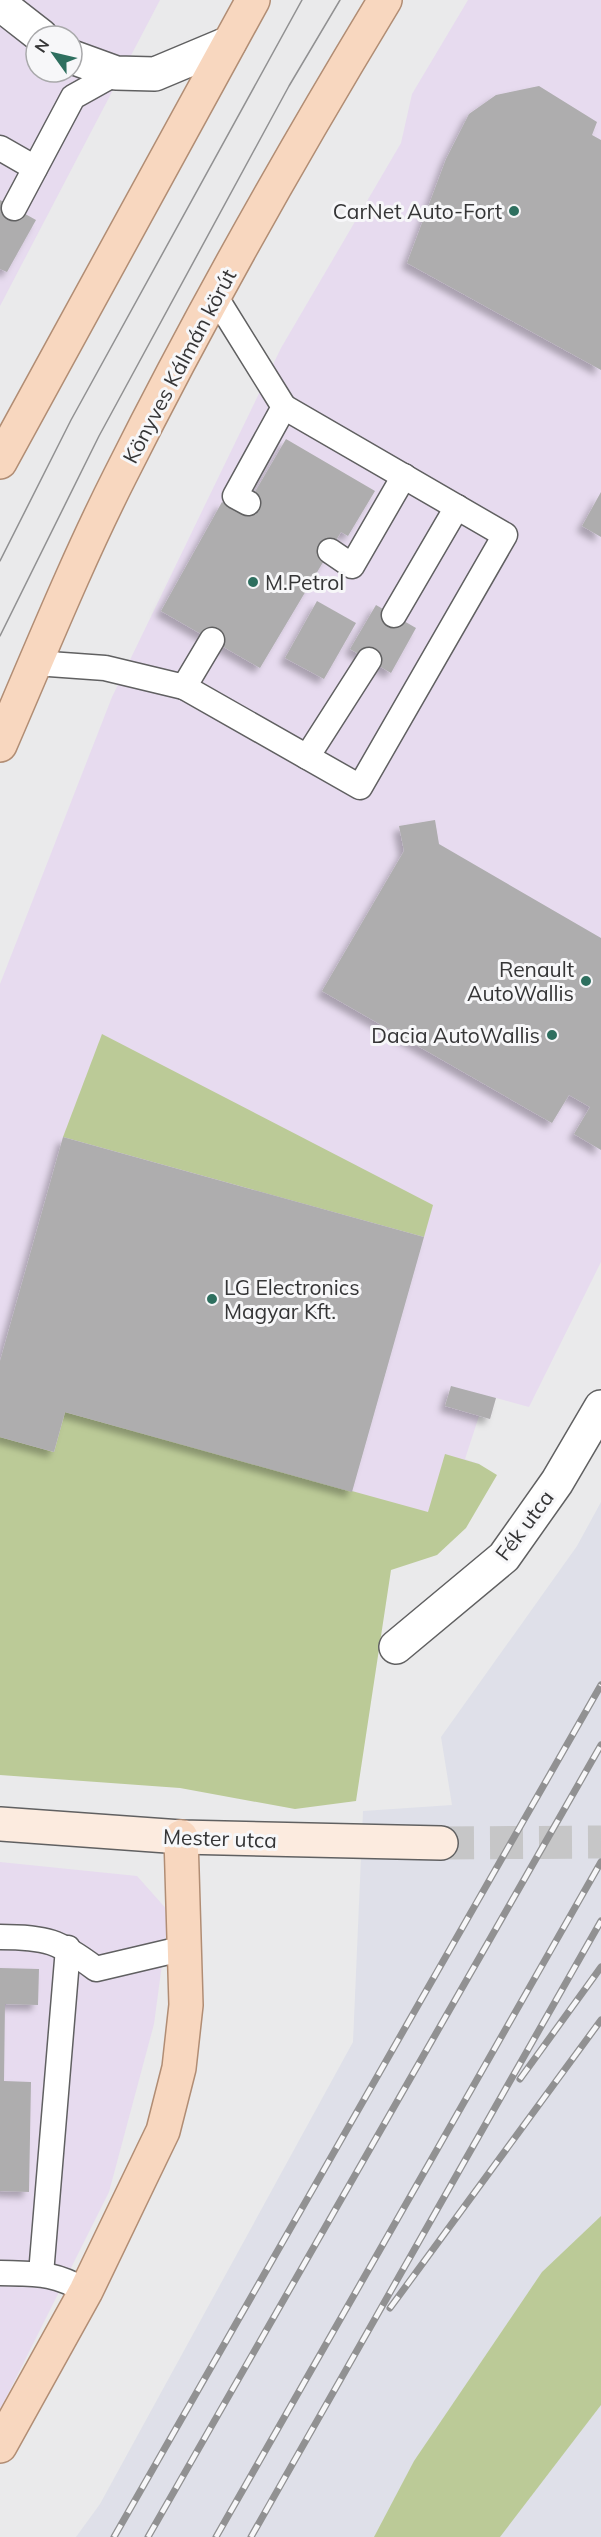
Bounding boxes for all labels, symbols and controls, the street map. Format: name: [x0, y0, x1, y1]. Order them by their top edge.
north arrow: [24, 24, 84, 84]
text: N: [30, 35, 53, 56]
place label: CarNet Auto-Fort: [333, 198, 502, 224]
marker: CarNet Auto-Fort: [507, 204, 521, 218]
street label: Könyves Kálmán körút: [117, 264, 241, 468]
place label: M.Petrol: [265, 569, 344, 595]
marker: M.Petrol: [246, 575, 260, 589]
place label: Renault AutoWallis: [467, 956, 574, 1006]
marker: Renault AutoWallis: [579, 974, 593, 988]
place label: Dacia AutoWallis: [371, 1022, 540, 1048]
marker: Dacia AutoWallis: [545, 1028, 559, 1042]
place label: LG Electronics Magyar Kft.: [224, 1274, 360, 1324]
marker: LG Electronics Magyar Kft.: [205, 1292, 219, 1306]
street label: Fék utca: [489, 1485, 559, 1565]
street label: Mester utca: [163, 1823, 277, 1853]

